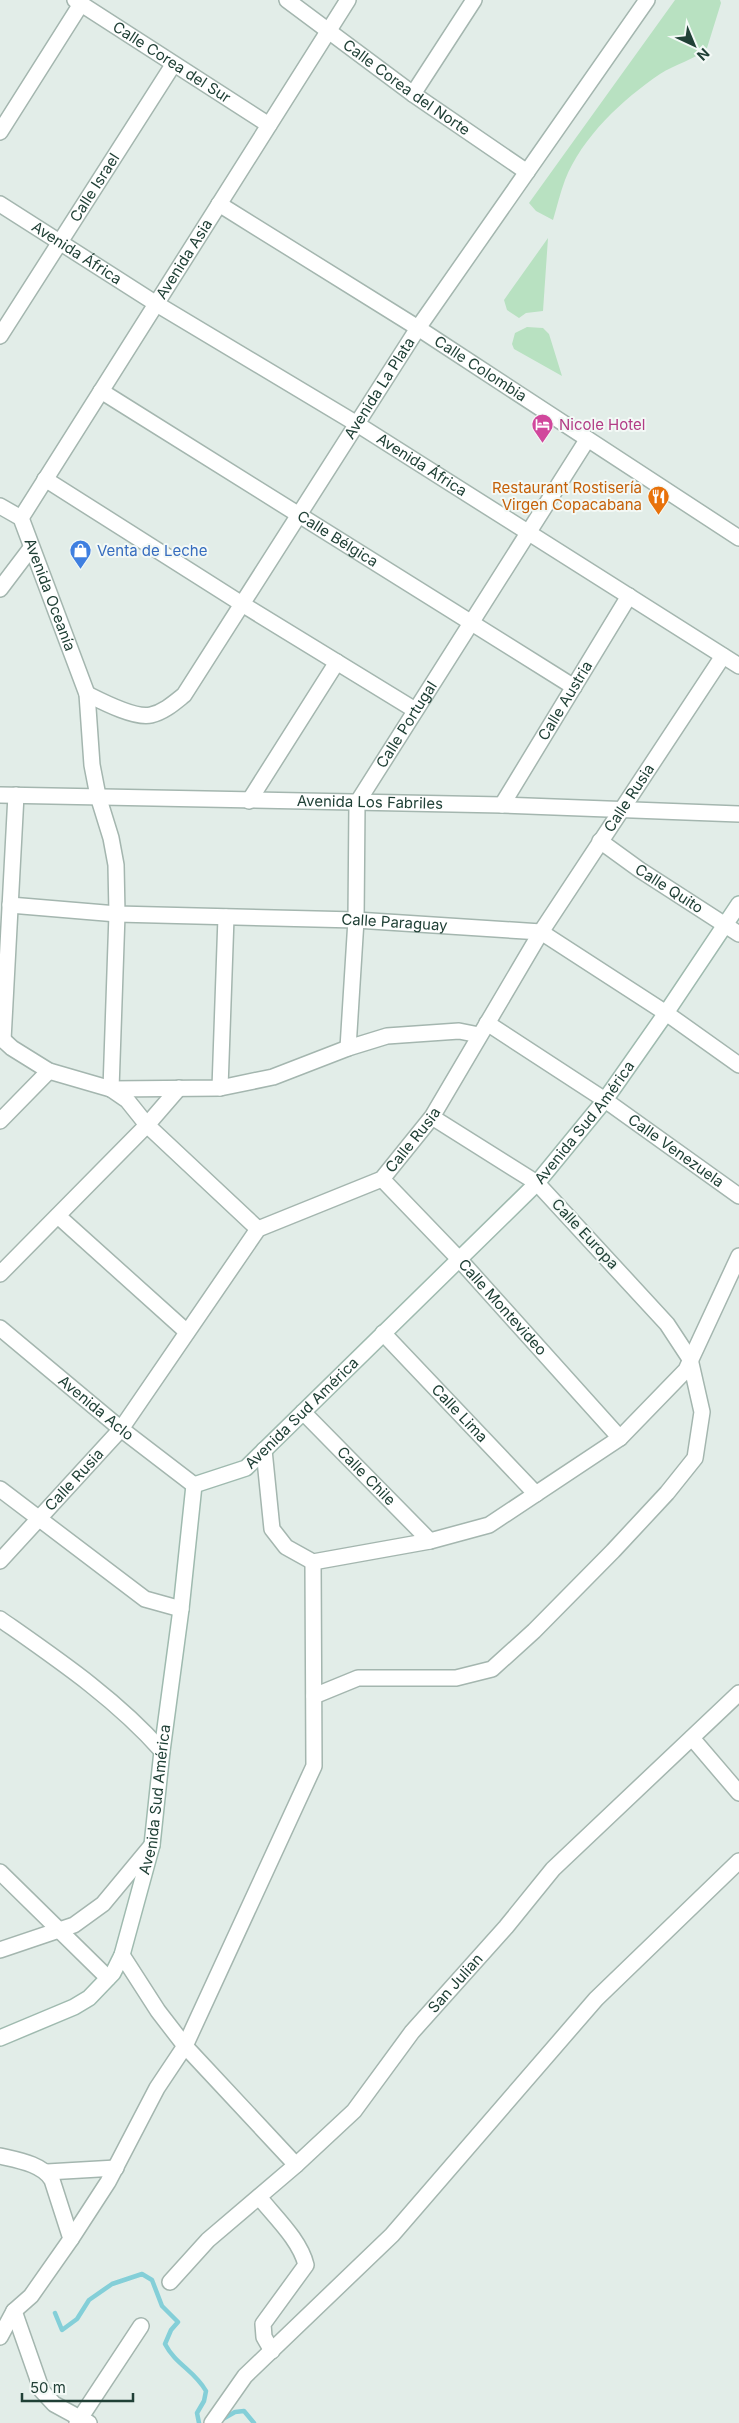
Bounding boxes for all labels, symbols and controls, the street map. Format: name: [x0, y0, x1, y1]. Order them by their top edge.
street label: Calle Corea del Sur: [109, 17, 235, 107]
north arrow: [669, 20, 719, 70]
street label: Calle Corea del Norte: [339, 35, 474, 139]
text: N: [694, 45, 713, 65]
street label: Calle Israel: [65, 149, 123, 225]
street label: Avenida Asia: [152, 215, 216, 303]
street label: Avenida África: [28, 217, 126, 288]
street label: Calle Colombia: [431, 331, 530, 406]
street label: Avenida La Plata: [340, 334, 419, 442]
hotel icon: Nicole Hotel: [531, 413, 555, 444]
place label: Nicole Hotel: [559, 415, 645, 434]
street label: Avenida África: [373, 429, 471, 500]
place label: Restaurant Rostisería Virgen Copacabana: [492, 478, 642, 514]
restaurant icon: Restaurant Rostisería Virgen Copacabana: [646, 485, 670, 516]
street label: Calle Bélgica: [294, 506, 382, 571]
street label: Avenida Oceanía: [20, 535, 80, 653]
shop icon: Venta de Leche: [69, 539, 93, 570]
place label: Venta de Leche: [97, 541, 207, 560]
street label: Calle Austria: [534, 657, 596, 744]
street label: Calle Portugal: [372, 677, 441, 771]
street label: Calle Rusia: [599, 760, 658, 836]
street label: Avenida Los Fabriles: [297, 791, 443, 813]
street label: Calle Quito: [632, 859, 707, 917]
street label: Calle Paraguay: [341, 910, 449, 935]
street label: Avenida Sud América: [530, 1057, 638, 1188]
street label: Calle Rusia: [381, 1104, 444, 1176]
street label: Calle Venezuela: [624, 1110, 728, 1191]
street label: Calle Europa: [548, 1194, 623, 1273]
street label: Calle Montevideo: [455, 1255, 551, 1359]
street label: Avenida Sud América: [241, 1353, 362, 1473]
street label: Avenida Aclo: [55, 1371, 138, 1444]
street label: Calle Lima: [428, 1380, 492, 1446]
street label: Calle Chile: [333, 1442, 400, 1509]
street label: Calle Rusia: [41, 1444, 107, 1515]
street label: Avenida Sud América: [134, 1723, 174, 1877]
street label: San Julian: [424, 1949, 487, 2017]
scale bar: [22, 2370, 134, 2402]
text: 50 m: [30, 2378, 66, 2397]

